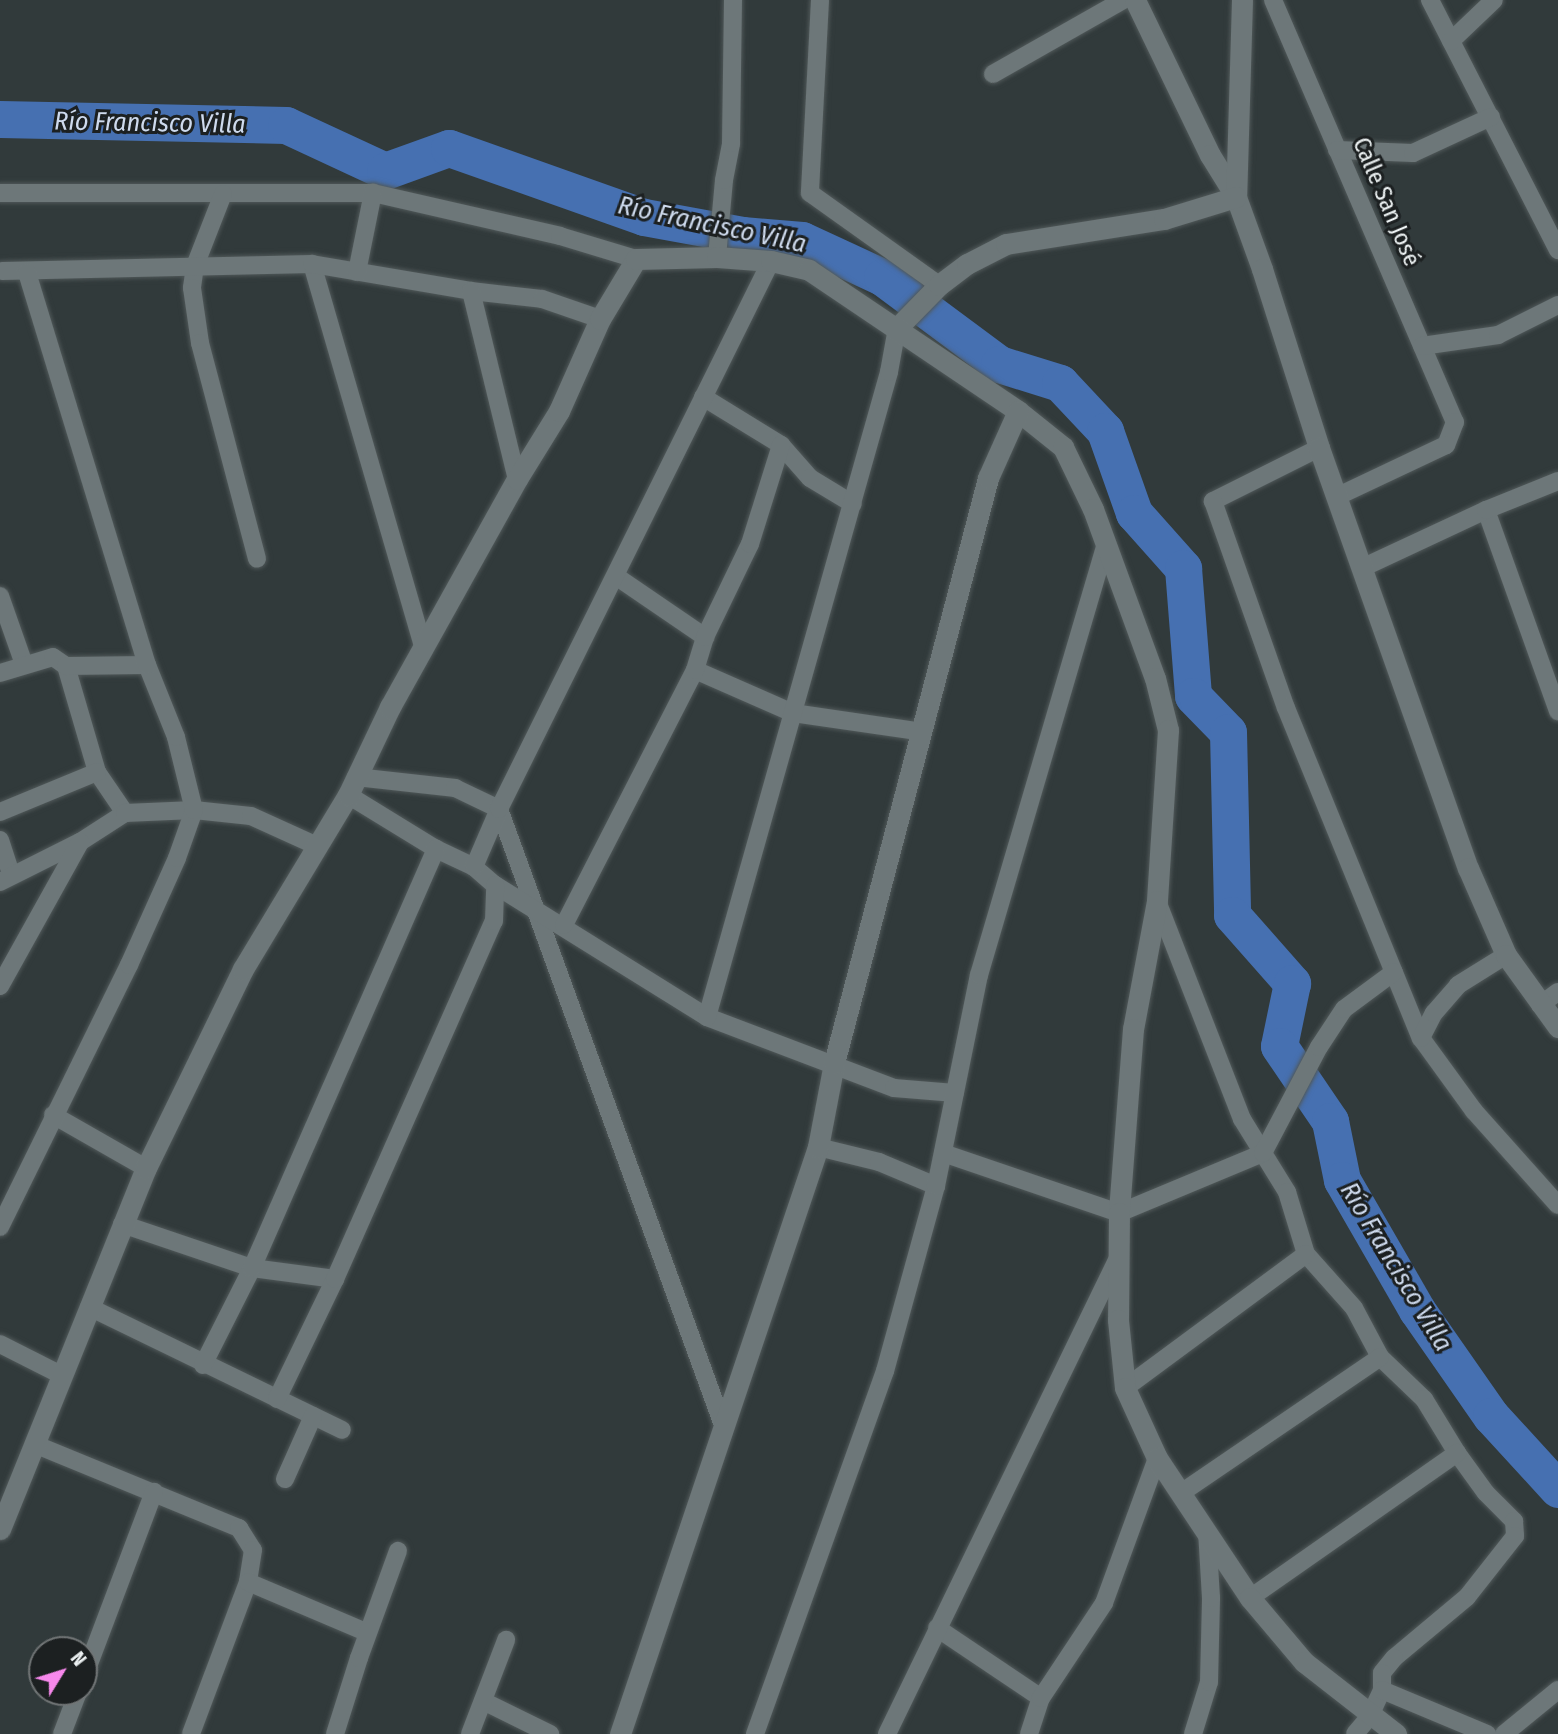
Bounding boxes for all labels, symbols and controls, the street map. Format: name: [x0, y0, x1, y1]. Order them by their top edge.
water label: Río Francisco Villa: [54, 106, 246, 140]
street label: Calle San José: [1346, 133, 1426, 271]
water label: Río Francisco Villa: [615, 190, 809, 260]
water label: Río Francisco Villa: [1333, 1177, 1459, 1357]
north arrow: [28, 1636, 98, 1706]
text: N: [66, 1647, 91, 1671]

